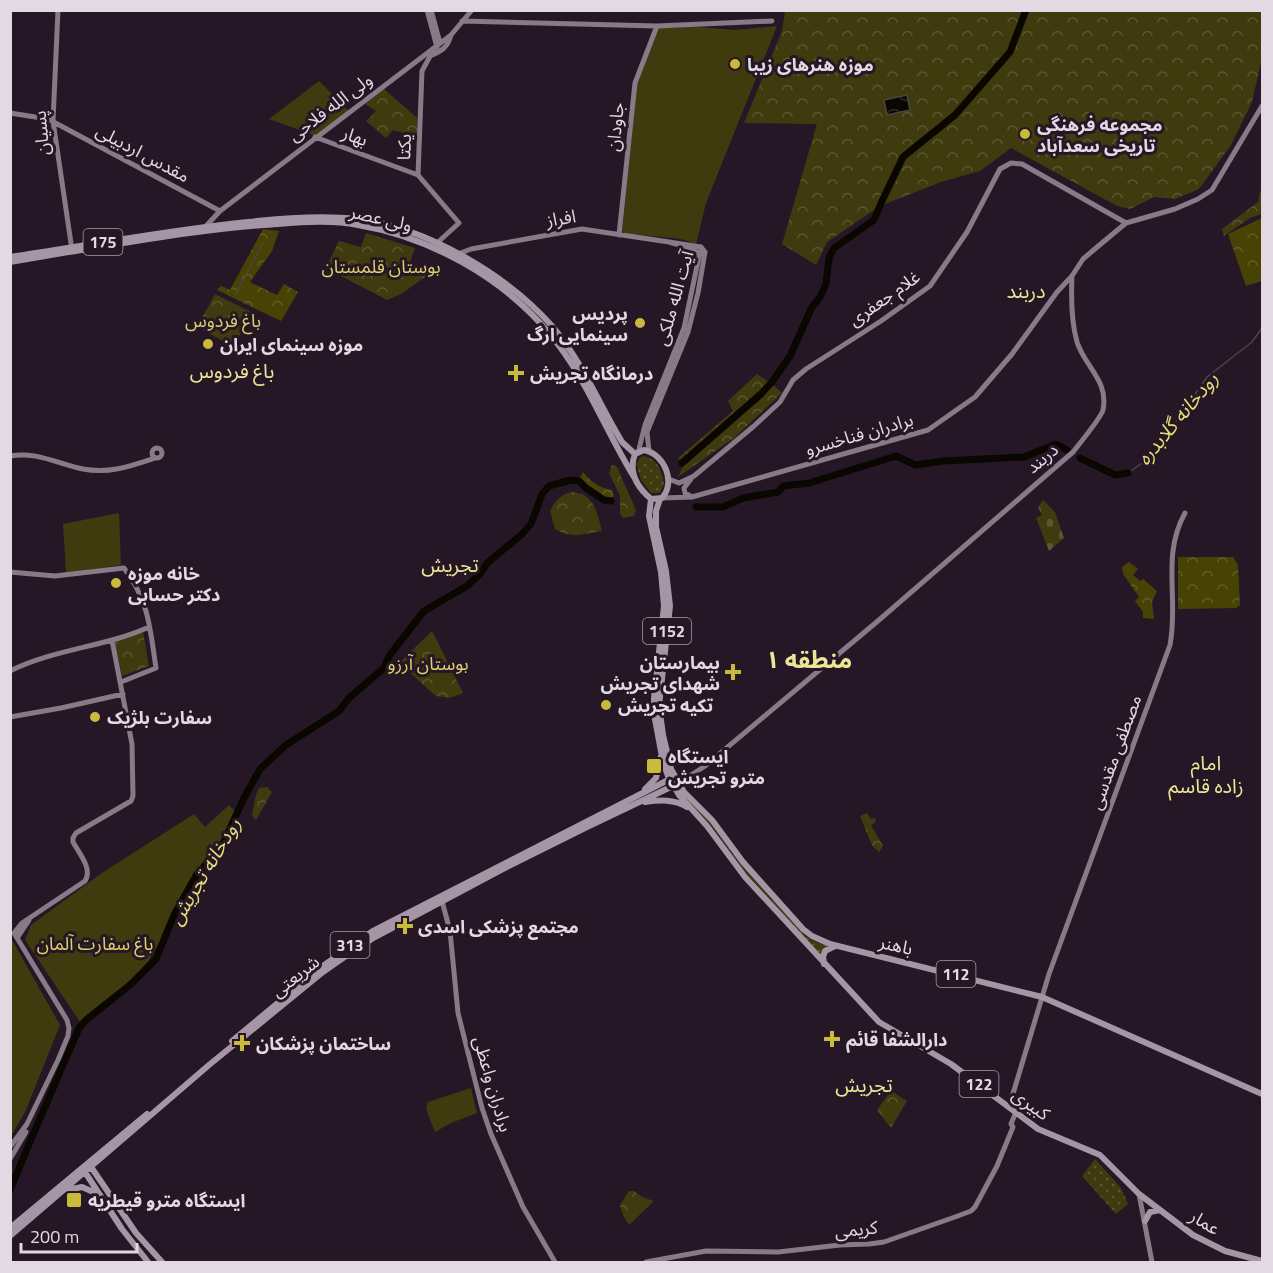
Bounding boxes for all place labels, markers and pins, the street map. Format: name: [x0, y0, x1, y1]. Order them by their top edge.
place label: موزه هنرهای زیبا: [747, 51, 874, 78]
marker: موزه هنرهای زیبا: [728, 57, 742, 71]
place label: مجموعه فرهنگی تاریخی سعدآباد: [1037, 111, 1162, 159]
marker: مجموعه فرهنگی تاریخی سعدآباد: [1018, 127, 1032, 141]
place label: پردیس سینمایی ارگ: [527, 300, 628, 348]
marker: پردیس سینمایی ارگ: [633, 316, 647, 330]
place label: موزه سینمای ایران: [220, 331, 363, 358]
marker: موزه سینمای ایران: [201, 337, 215, 351]
place label: درمانگاه تجریش: [530, 360, 653, 387]
marker: درمانگاه تجریش: [507, 364, 525, 382]
place label: خانه موزه دکتر حسابی: [128, 560, 220, 608]
marker: خانه موزه دکتر حسابی: [109, 576, 123, 590]
place label: بیمارستان شهدای تجریش: [601, 649, 720, 697]
marker: بیمارستان شهدای تجریش: [724, 663, 742, 681]
place label: تکیه تجریش: [618, 692, 714, 719]
marker: تکیه تجریش: [599, 698, 613, 712]
place label: سفارت بلژیک: [107, 704, 212, 731]
marker: سفارت بلژیک: [88, 710, 102, 724]
place label: ایستگاه مترو تجریش: [668, 743, 765, 791]
marker: ایستگاه مترو تجریش: [645, 757, 663, 775]
place label: مجتمع پزشکی اسدی: [418, 913, 579, 940]
marker: مجتمع پزشکی اسدی: [396, 917, 414, 935]
place label: دارالشفا قائم: [846, 1026, 947, 1053]
place label: ساختمان پزشکان: [256, 1030, 391, 1057]
marker: دارالشفا قائم: [823, 1030, 841, 1048]
marker: ساختمان پزشکان: [233, 1034, 251, 1052]
place label: ایستگاه مترو قیطریه: [88, 1187, 245, 1214]
marker: ایستگاه مترو قیطریه: [65, 1191, 83, 1209]

